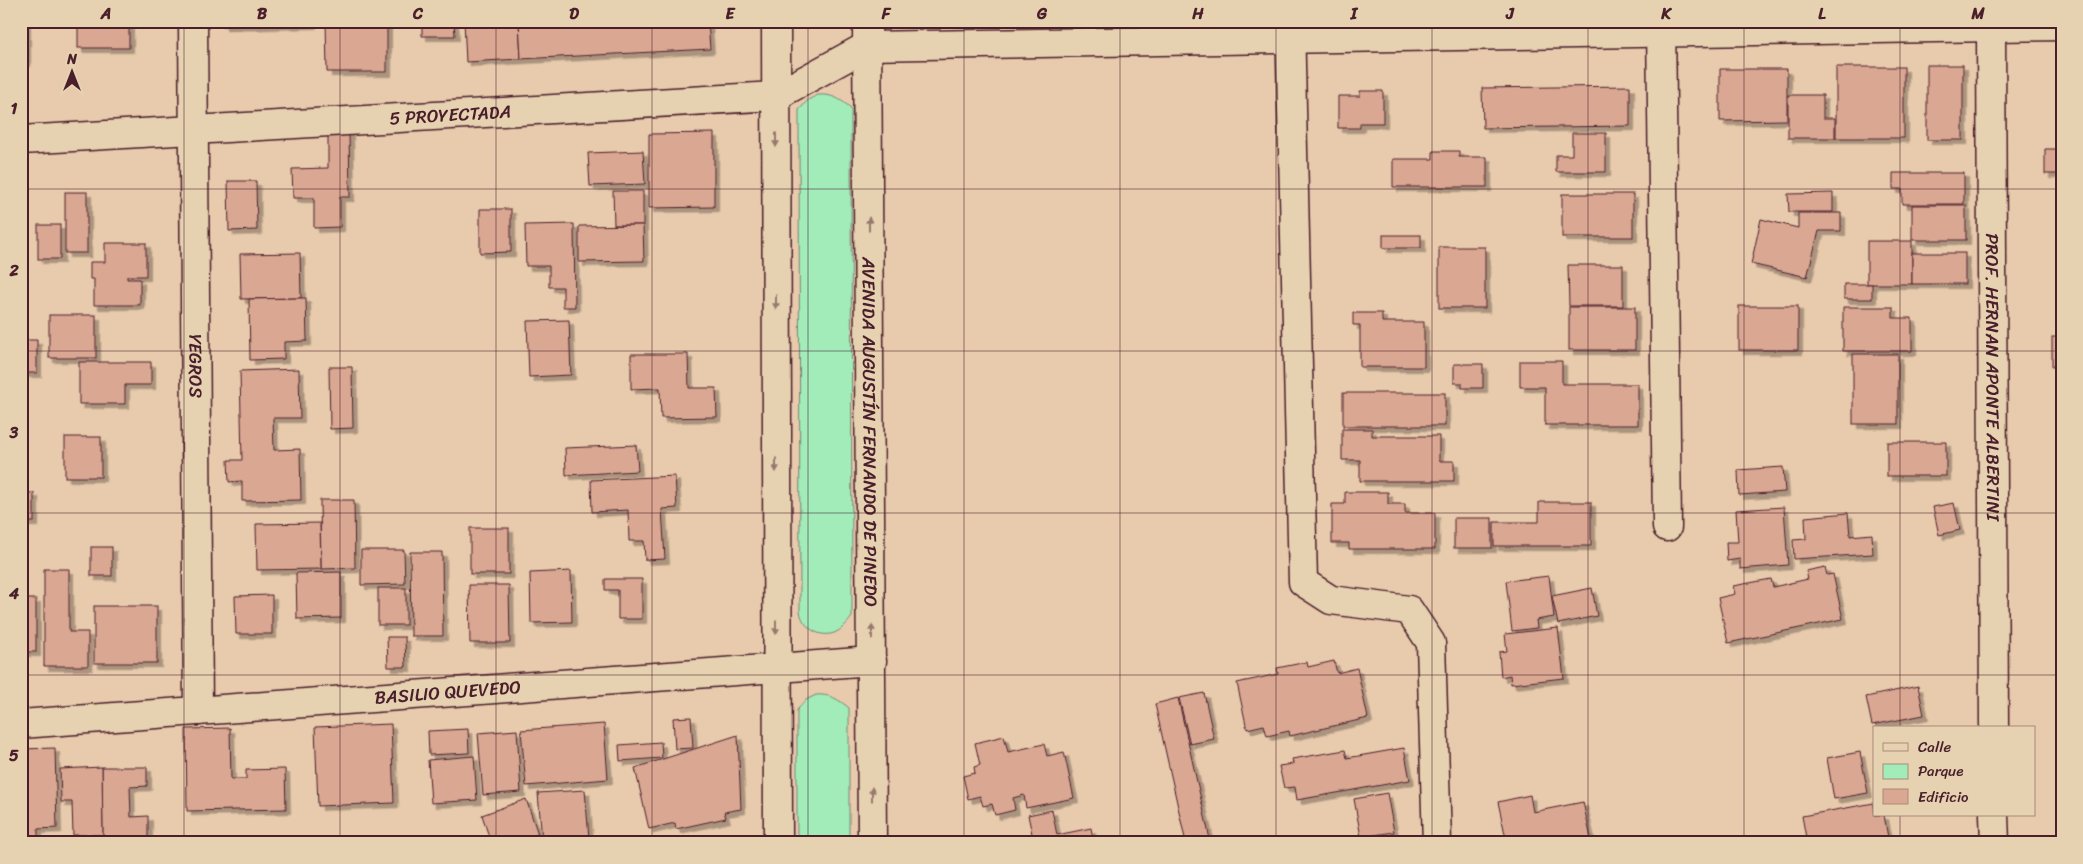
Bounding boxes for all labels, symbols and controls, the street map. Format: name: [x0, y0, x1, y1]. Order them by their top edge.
text: A: [100, 0, 111, 28]
text: B: [257, 0, 268, 28]
text: C: [412, 0, 424, 28]
text: D: [569, 0, 579, 28]
text: E: [726, 0, 736, 28]
text: F: [881, 0, 892, 28]
text: G: [1036, 0, 1048, 28]
text: H: [1191, 0, 1204, 28]
text: I: [1350, 0, 1359, 28]
text: J: [1505, 0, 1515, 28]
text: K: [1660, 0, 1672, 28]
text: L: [1818, 0, 1826, 28]
text: M: [1970, 0, 1985, 28]
text: N: [66, 47, 77, 72]
north arrow: [48, 48, 98, 98]
text: 1: [11, 94, 18, 123]
street label: 5 PROYECTADA: [388, 95, 512, 135]
one-way arrow: [772, 132, 780, 148]
one-way arrow: [865, 216, 873, 232]
street label: PROF. HERNAN APONTE ALBERTINI: [1976, 233, 2009, 523]
text: 2: [8, 256, 19, 285]
street label: AVENIDA AUGUSTÍN FERNANDO DE PINEDO: [852, 256, 887, 607]
one-way arrow: [772, 295, 780, 311]
street label: YEGROS: [179, 334, 212, 398]
text: 3: [9, 418, 19, 447]
one-way arrow: [772, 457, 780, 473]
text: 4: [8, 579, 19, 608]
one-way arrow: [772, 620, 780, 636]
one-way arrow: [868, 623, 876, 639]
street label: BASILIO QUEVEDO: [373, 671, 522, 714]
legend: [1873, 726, 2036, 816]
text: Calle: [1918, 734, 1951, 760]
text: 5: [9, 741, 19, 770]
text: Parque: [1918, 758, 1963, 784]
text: Edificio: [1918, 784, 1969, 810]
one-way arrow: [868, 786, 876, 802]

